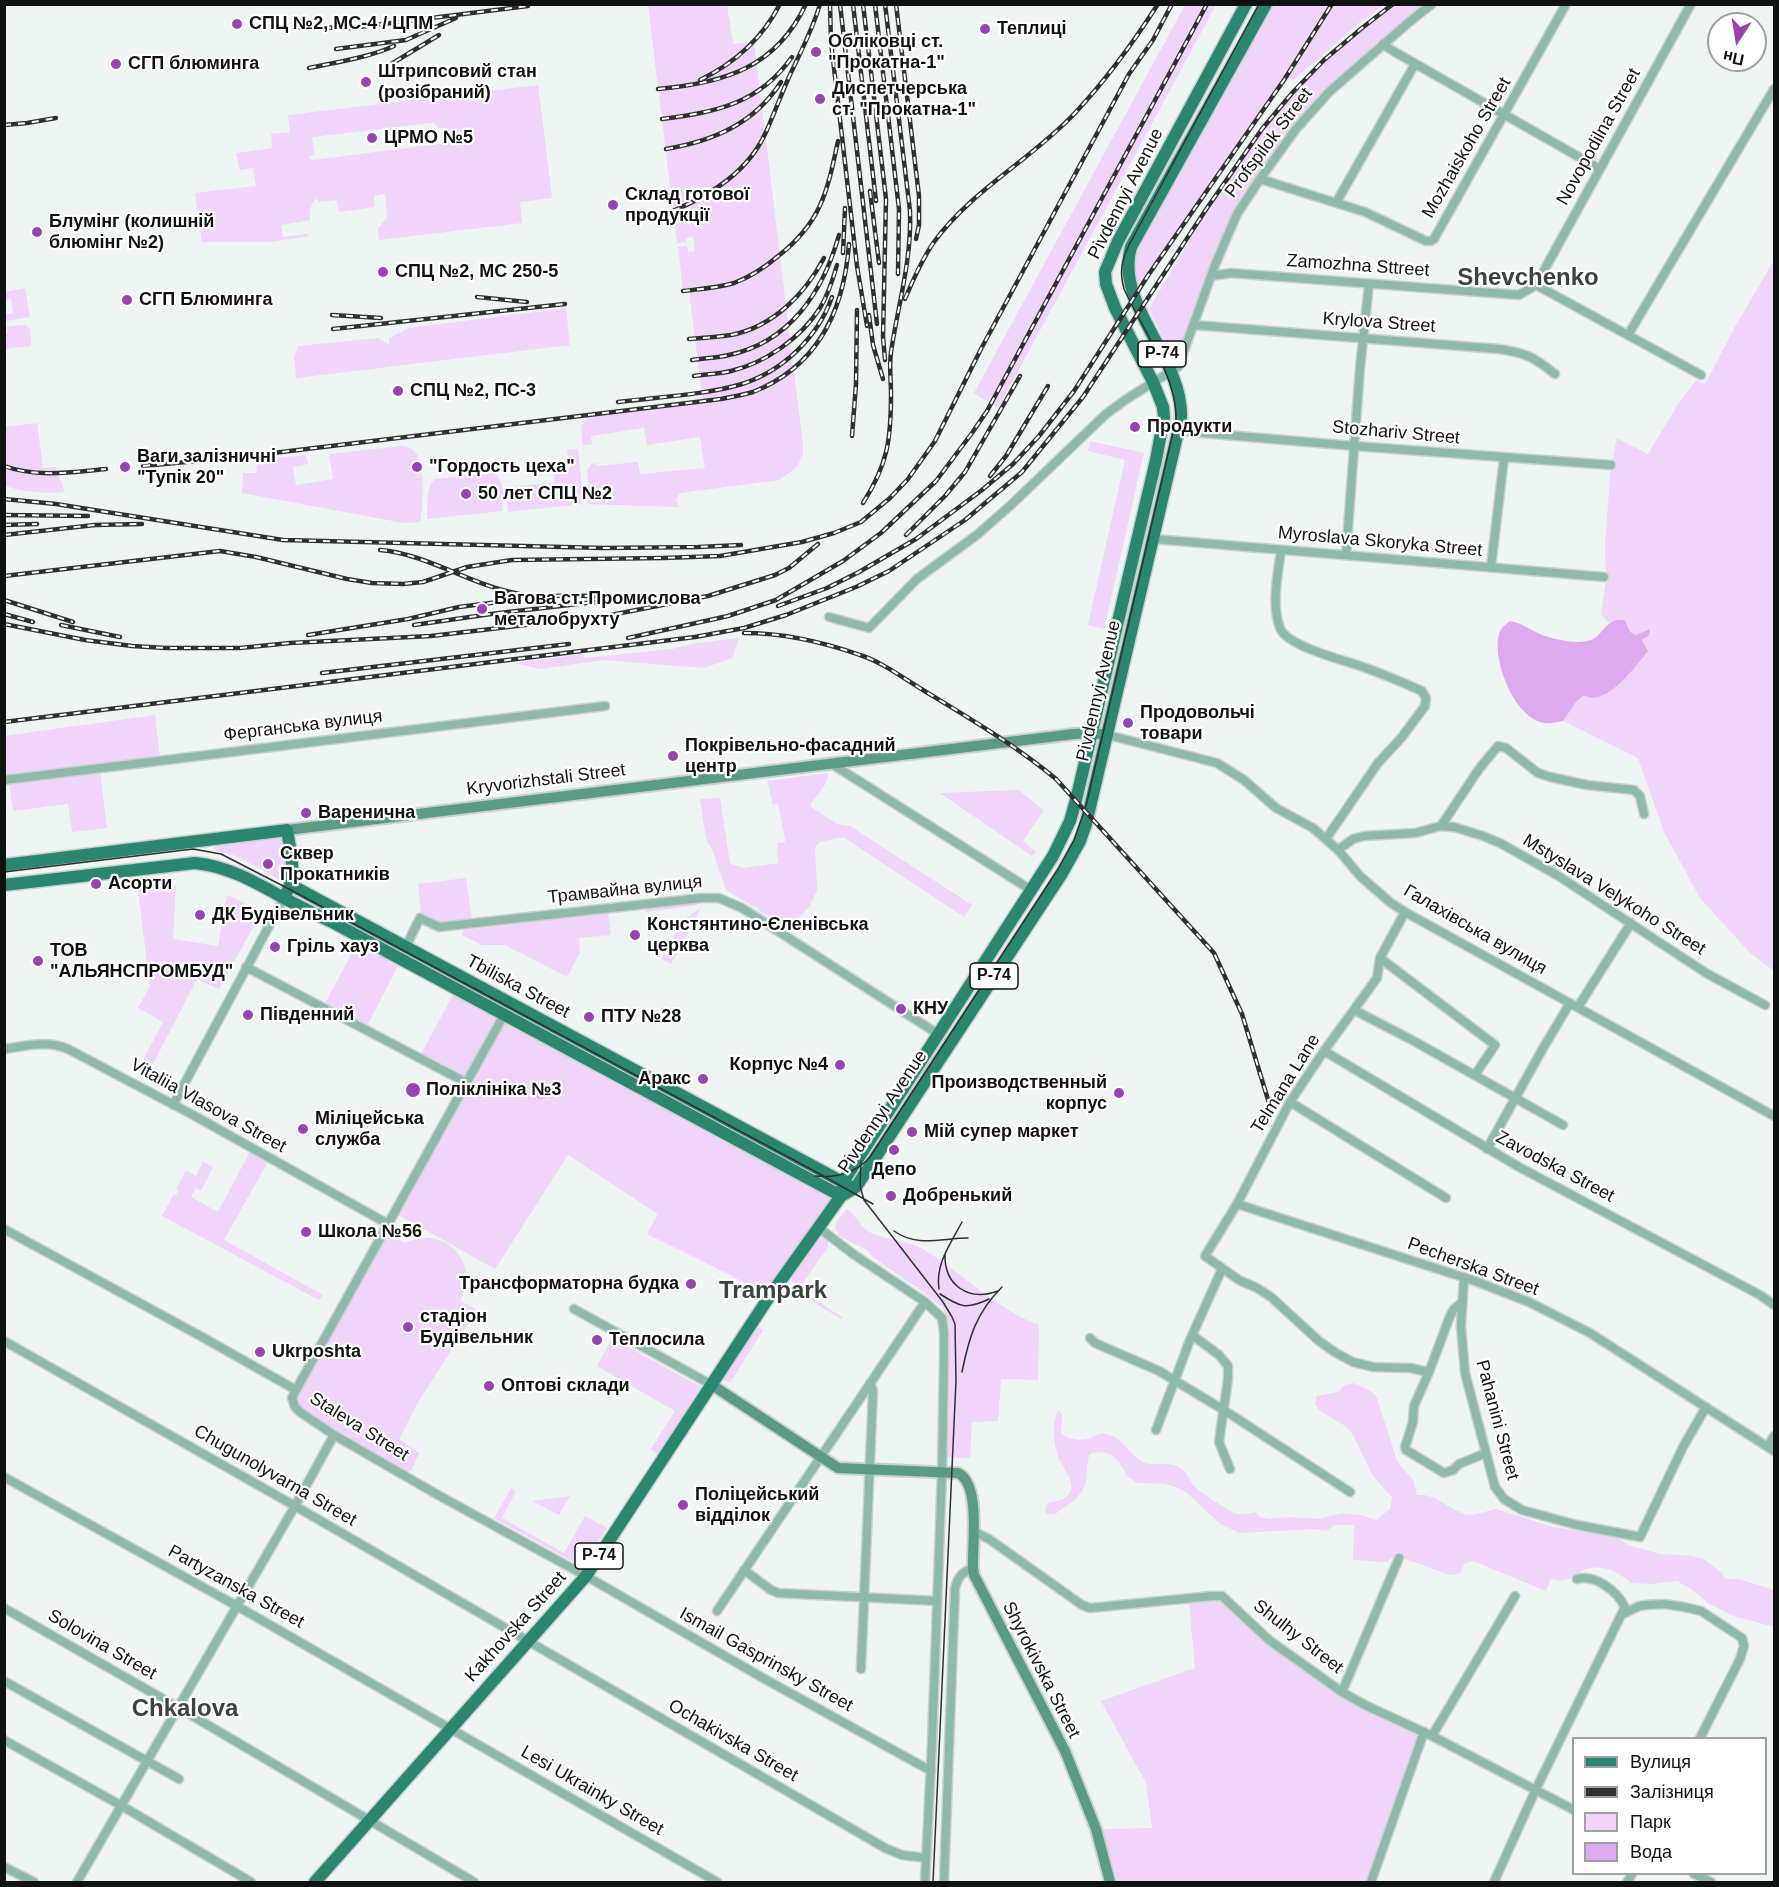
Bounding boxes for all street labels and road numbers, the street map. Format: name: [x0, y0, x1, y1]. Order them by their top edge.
street label: Novopodilna Street: [1552, 65, 1646, 209]
street label: Mozhaiskoho Street: [1418, 74, 1516, 222]
street label: Profspilok Street: [1221, 84, 1317, 202]
street label: Pivdennyi Avenue: [1084, 125, 1168, 263]
street label: Zamozhna Sttreet: [1286, 250, 1430, 282]
street label: Krylova Street: [1322, 308, 1436, 338]
road number: Р-74: [1138, 341, 1186, 367]
street label: Stozhariv Street: [1331, 417, 1461, 449]
street label: Myroslava Skoryka Street: [1277, 522, 1483, 562]
street label: Pivdennyi Avenue: [1072, 619, 1126, 763]
street label: Ферганська вулиця: [222, 706, 384, 746]
street label: Kryvorizhstali Street: [465, 760, 627, 800]
street label: Mstyslava Velykoho Street: [1519, 830, 1709, 960]
street label: Трамвайна вулиця: [547, 871, 703, 909]
street label: Галахівська вулиця: [1400, 880, 1550, 980]
street label: Tbiliska Street: [463, 951, 573, 1023]
road number: Р-74: [970, 963, 1018, 989]
street label: Telmana Lane: [1247, 1030, 1325, 1138]
street label: Pivdennyi Avenue: [834, 1046, 932, 1178]
street label: Vitaliia Vlasova Street: [126, 1054, 290, 1158]
street label: Zavodska Street: [1492, 1127, 1618, 1207]
street label: Pecherska Street: [1404, 1233, 1542, 1301]
street label: Pahanini Street: [1471, 1358, 1523, 1482]
street label: Staleva Street: [305, 1388, 413, 1466]
street label: Chugunolyvarna Street: [190, 1421, 360, 1531]
street label: Partyzanska Street: [164, 1541, 308, 1633]
road number: Р-74: [575, 1543, 623, 1569]
street label: Kakhovska Street: [461, 1567, 571, 1687]
street label: Shulhy Street: [1249, 1595, 1347, 1679]
street label: Shyrokivska Street: [997, 1598, 1085, 1742]
street label: Ismail Gasprinsky Street: [675, 1603, 857, 1717]
street label: Solovina Street: [44, 1605, 160, 1685]
street label: Ochakivska Street: [664, 1695, 802, 1787]
street label: Lesi Ukrainky Street: [517, 1741, 667, 1841]

